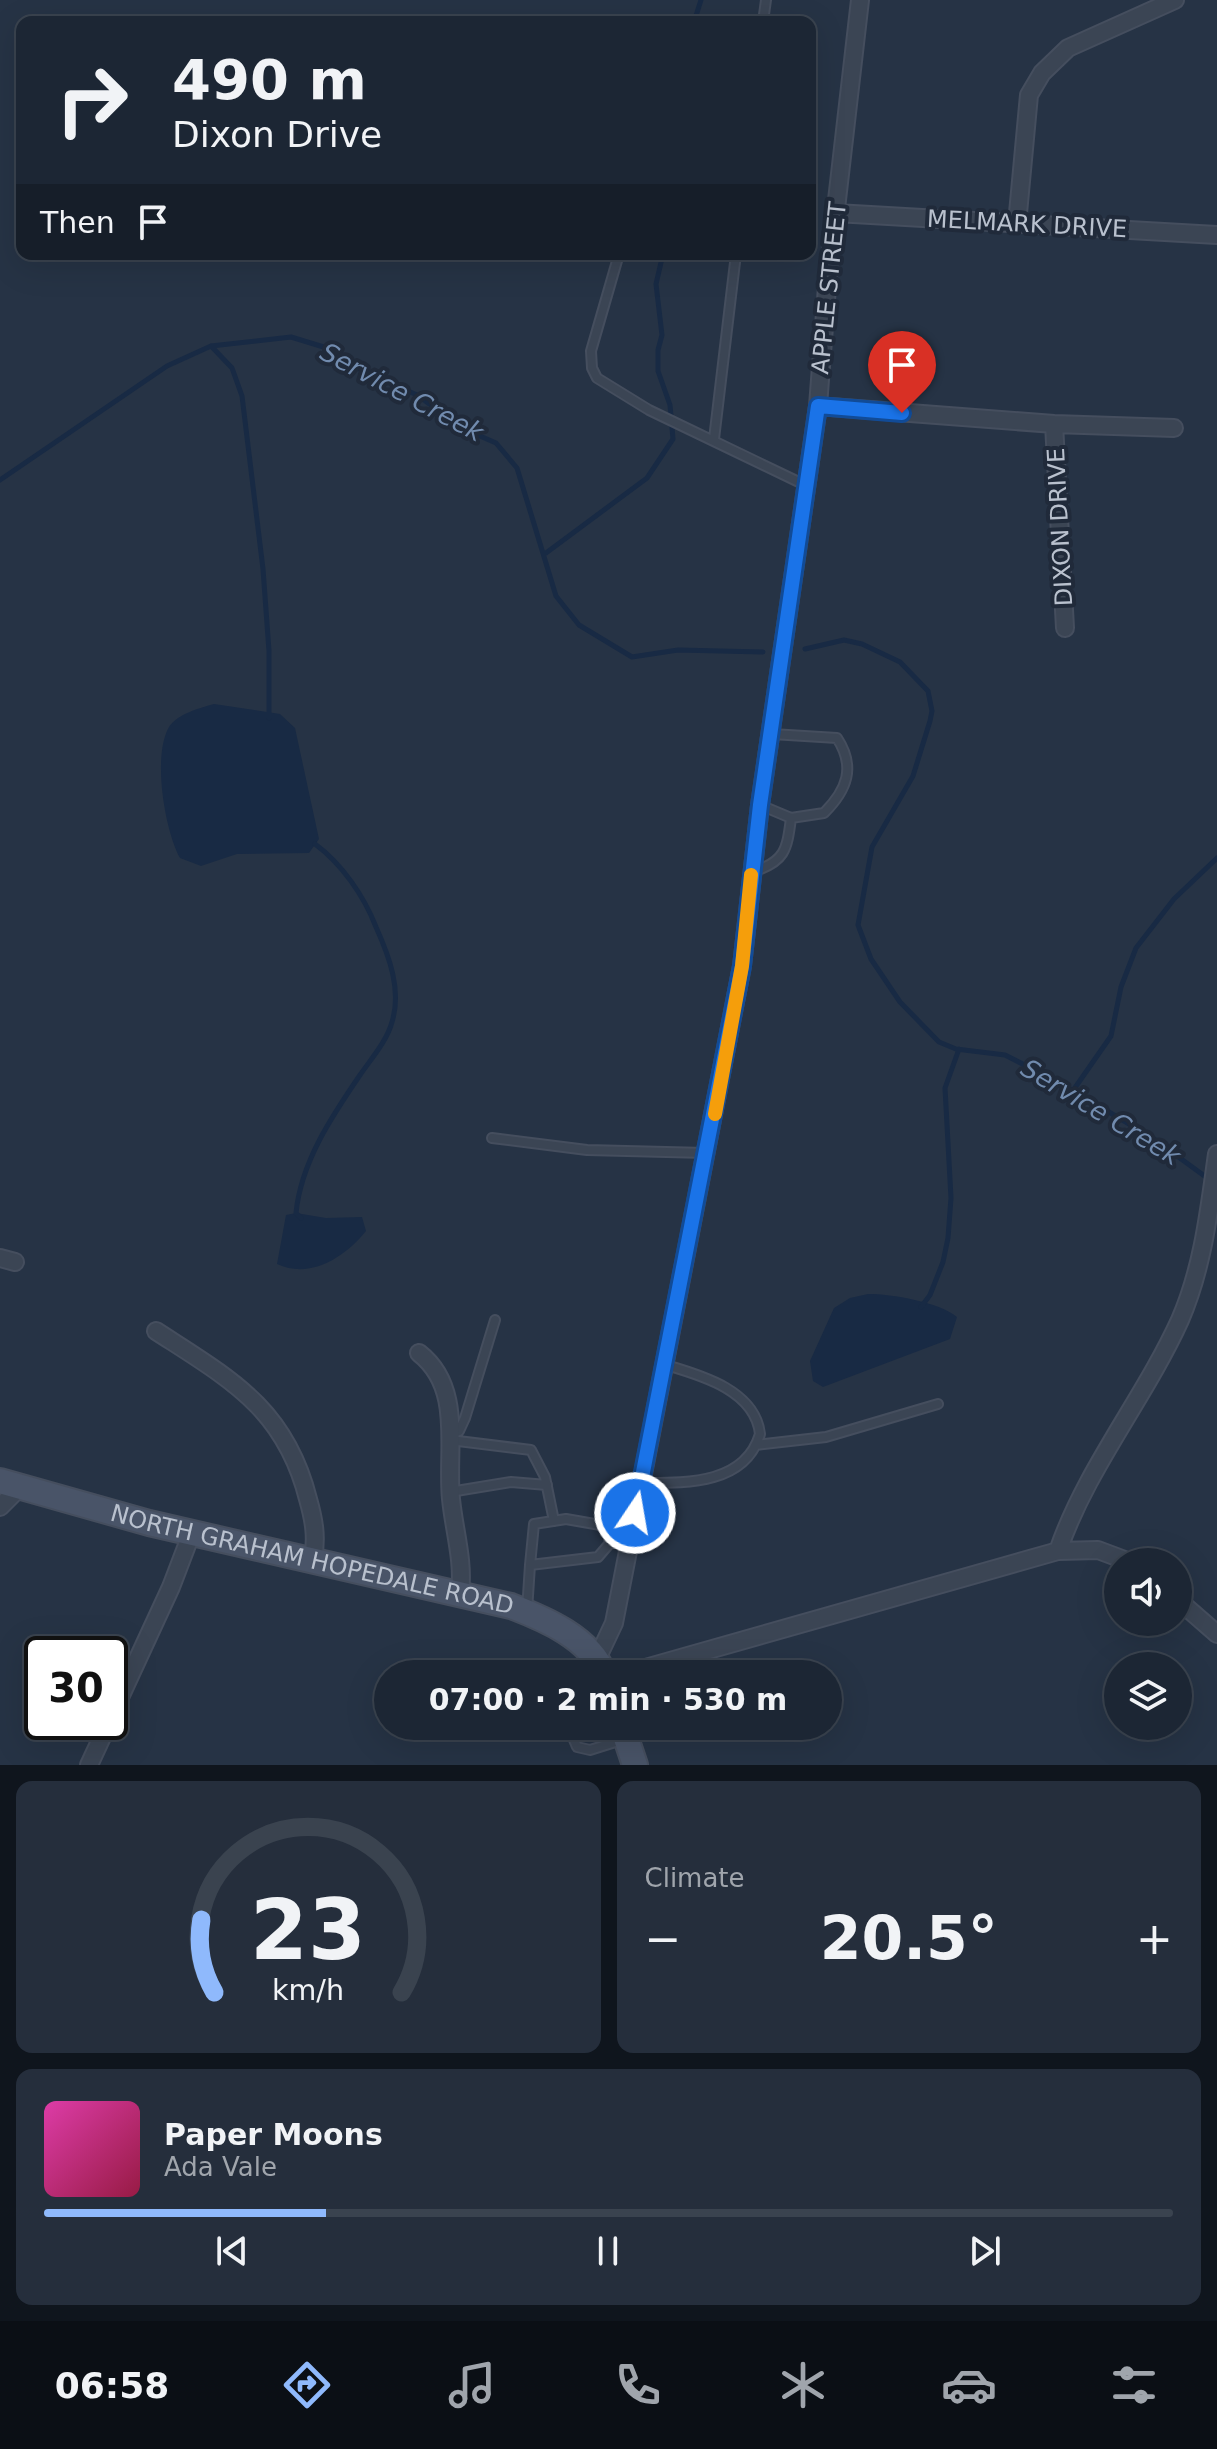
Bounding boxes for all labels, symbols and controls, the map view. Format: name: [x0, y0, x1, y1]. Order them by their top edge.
text: 490 m: [172, 47, 367, 112]
icon: right: [40, 48, 144, 152]
text: Dixon Drive: [172, 114, 382, 155]
icon: arrive: [131, 200, 175, 244]
street label: APPLE STREET: [806, 200, 852, 376]
text: Then: [40, 205, 115, 240]
street label: MELMARK DRIVE: [926, 205, 1128, 243]
pin: [868, 331, 936, 413]
water label: Service Creek: [315, 336, 489, 448]
icon: arrive: [880, 343, 924, 387]
street label: DIXON DRIVE: [1042, 447, 1078, 607]
water label: Service Creek: [1016, 1053, 1187, 1172]
position arrow: [593, 1471, 677, 1555]
street label: NORTH GRAHAM HOPEDALE ROAD: [107, 1499, 516, 1620]
map controls: [1104, 1548, 1192, 1740]
button: sound: [1104, 1548, 1192, 1636]
speed limit sign: 30: [24, 1636, 128, 1740]
button: layers: [1104, 1652, 1192, 1740]
text: 07:00 · 2 min · 530 m: [429, 1682, 787, 1717]
text: Climate: [645, 1863, 745, 1893]
text: 23: [250, 1882, 366, 1979]
text: 20.5°: [820, 1903, 998, 1973]
text: −: [645, 1913, 681, 1964]
text: +: [1136, 1913, 1173, 1964]
text: km/h: [272, 1973, 344, 2007]
text: Paper Moons: [164, 2117, 383, 2152]
text: Ada Vale: [164, 2152, 277, 2182]
icon: previous: [210, 2229, 254, 2273]
icon: pause: [586, 2229, 630, 2273]
icon: next: [963, 2229, 1007, 2273]
icon: directions: [279, 2357, 335, 2413]
icon: music: [444, 2357, 500, 2413]
icon: phone: [610, 2357, 666, 2413]
icon: climate: [775, 2357, 831, 2413]
icon: car: [941, 2357, 997, 2413]
icon: filters: [1106, 2357, 1162, 2413]
text: 06:58: [55, 2365, 169, 2406]

